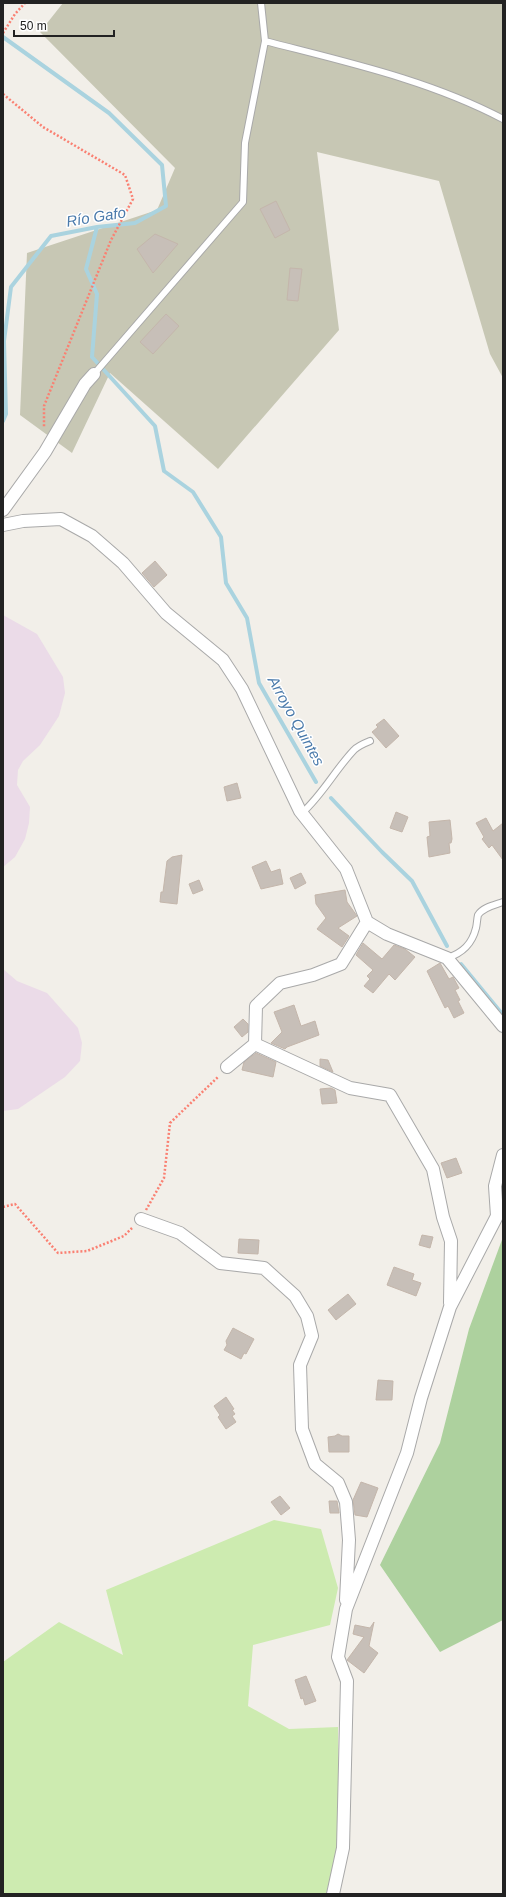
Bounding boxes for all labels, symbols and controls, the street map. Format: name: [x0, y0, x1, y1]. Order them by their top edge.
scale bar: [14, 12, 114, 38]
text: 50 m: [20, 19, 47, 33]
water label: Río Gafo: [65, 203, 127, 230]
water label: Arroyo Quintes: [264, 672, 328, 769]

